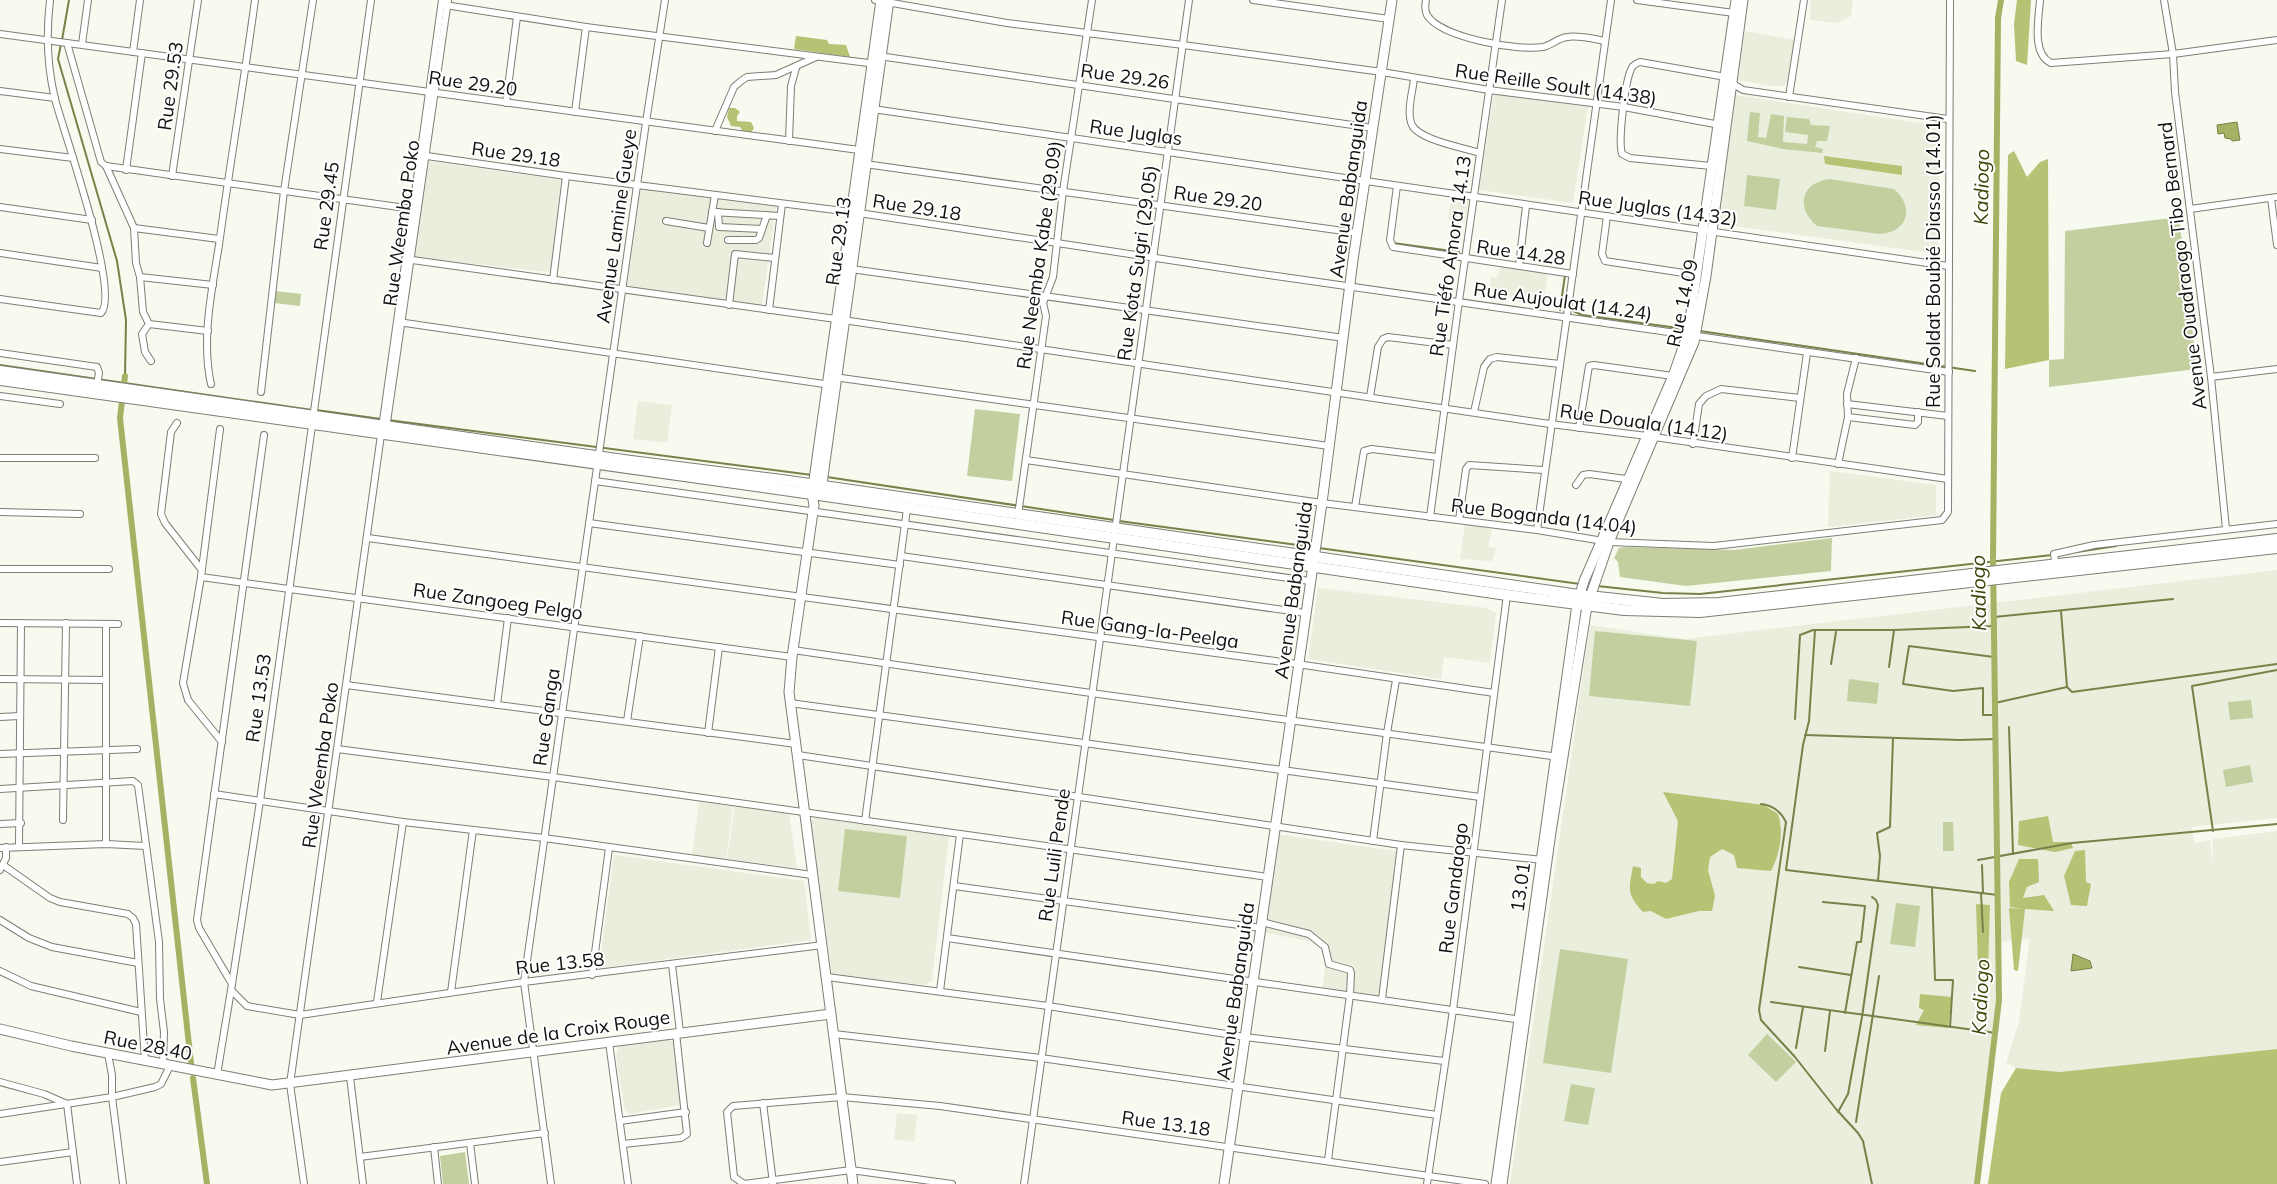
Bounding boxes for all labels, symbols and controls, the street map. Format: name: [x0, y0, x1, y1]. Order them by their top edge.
street label: Rue 29.53: [152, 40, 188, 132]
street label: Rue 29.26: [1079, 58, 1171, 94]
street label: Rue Reille Soult (14.38): [1454, 58, 1658, 110]
street label: Rue 29.20: [427, 65, 519, 101]
street label: Avenue Babanguida: [1324, 99, 1372, 279]
street label: Rue Juglas: [1088, 114, 1184, 150]
street label: Rue Soldat Boubié Diasso (14.01): [1921, 114, 1945, 408]
street label: Avenue Ouadraogo Tibo Bernard: [2152, 121, 2212, 411]
street label: Avenue Lamine Gueye: [590, 127, 642, 325]
street label: Rue 29.18: [470, 136, 562, 172]
street label: Rue Weemba Poko: [377, 138, 425, 308]
street label: Rue Neemba Kabe (29.09): [1011, 139, 1067, 371]
water label: Kadiogo: [1968, 149, 1994, 225]
street label: Rue Tiéfo Amora 14.13: [1424, 154, 1476, 358]
street label: Rue 29.45: [308, 160, 344, 252]
street label: Rue Kota Sugri (29.05): [1111, 163, 1163, 363]
street label: Rue 29.20: [1172, 180, 1264, 216]
street label: Rue Juglas (14.32): [1577, 185, 1739, 231]
street label: Rue 29.18: [871, 188, 963, 226]
street label: Rue 29.13: [820, 195, 856, 287]
street label: Rue 14.28: [1475, 234, 1567, 270]
street label: Rue 14.09: [1661, 257, 1703, 349]
street label: Rue Aujoulat (14.24): [1472, 277, 1654, 325]
street label: Rue Douala (14.12): [1558, 398, 1730, 446]
street label: Rue Boganda (14.04): [1450, 493, 1638, 539]
street label: Avenue Babanguida: [1269, 500, 1317, 680]
water label: Kadiogo: [1965, 555, 1991, 631]
street label: Rue Zangoeg Pelgo: [412, 577, 584, 625]
street label: Rue Gang-la-Peelga: [1059, 605, 1241, 653]
street label: Rue 13.53: [240, 652, 276, 744]
street label: Rue Ganga: [527, 666, 565, 768]
street label: Rue Weemba Poko: [296, 680, 344, 850]
street label: Rue Luili Pende: [1033, 787, 1075, 923]
street label: Rue Gandaogo: [1433, 821, 1473, 955]
street label: 13.01: [1505, 861, 1535, 913]
street label: Avenue Babanguida: [1211, 901, 1259, 1081]
street label: Rue 13.58: [514, 946, 606, 980]
water label: Kadiogo: [1966, 958, 1994, 1036]
street label: Avenue de la Croix Rouge: [445, 1004, 671, 1060]
street label: Rue 28.40: [102, 1025, 194, 1065]
street label: Rue 13.18: [1120, 1105, 1212, 1141]

